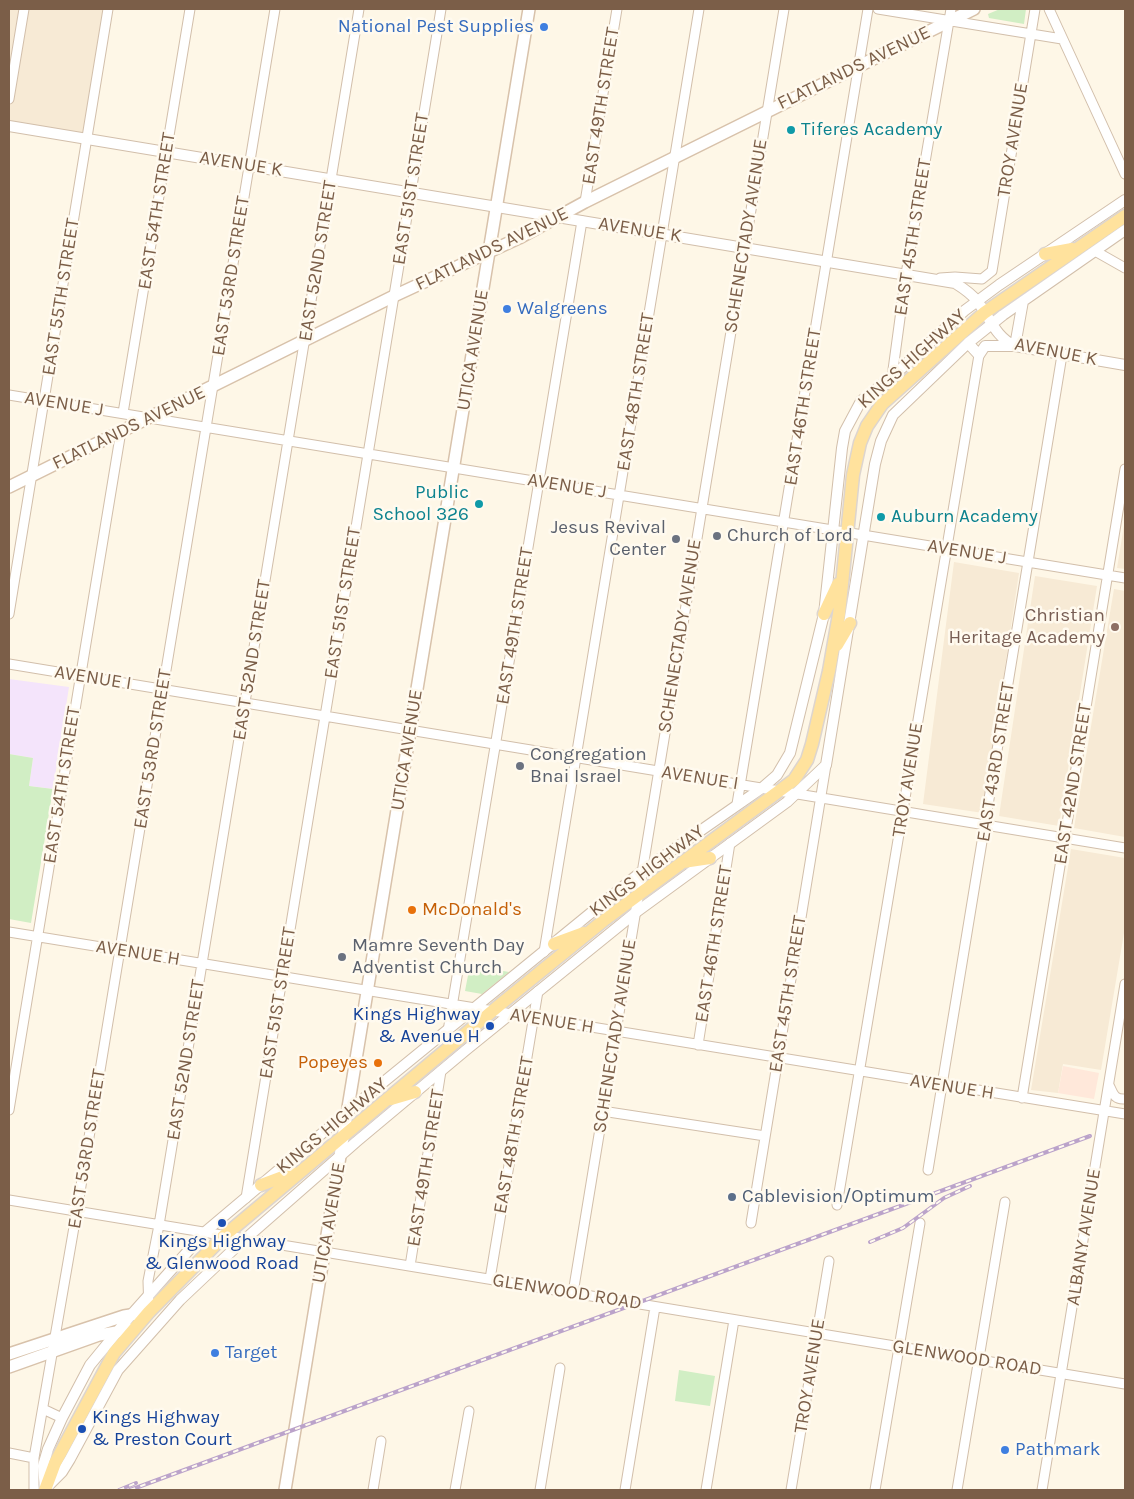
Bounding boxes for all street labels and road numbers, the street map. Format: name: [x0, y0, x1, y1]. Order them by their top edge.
street label: FLATLANDS AVENUE: [774, 21, 934, 115]
street label: EAST 49TH STREET: [577, 26, 625, 186]
street label: TROY AVENUE: [993, 81, 1033, 199]
street label: EAST 51ST STREET: [388, 112, 434, 266]
street label: EAST 54TH STREET: [133, 131, 181, 291]
street label: SCHENECTADY AVENUE: [719, 137, 773, 335]
street label: AVENUE K: [198, 146, 284, 182]
street label: EAST 45TH STREET: [889, 157, 937, 317]
street label: EAST 52ND STREET: [294, 179, 342, 343]
street label: EAST 53RD STREET: [207, 195, 255, 357]
street label: FLATLANDS AVENUE: [412, 202, 572, 296]
street label: AVENUE K: [597, 212, 683, 248]
street label: EAST 55TH STREET: [37, 217, 85, 377]
street label: UTICA AVENUE: [452, 288, 494, 412]
street label: KINGS HIGHWAY: [853, 304, 971, 414]
street label: EAST 48TH STREET: [612, 311, 660, 473]
street label: EAST 46TH STREET: [779, 327, 827, 487]
street label: AVENUE K: [1013, 333, 1099, 371]
street label: FLATLANDS AVENUE: [49, 381, 209, 475]
street label: AVENUE J: [23, 386, 105, 422]
street label: AVENUE J: [526, 468, 608, 504]
street label: EAST 51ST STREET: [320, 526, 366, 680]
street label: AVENUE J: [926, 534, 1008, 570]
street label: SCHENECTADY AVENUE: [653, 537, 707, 735]
street label: EAST 49TH STREET: [491, 546, 539, 706]
street label: EAST 52ND STREET: [228, 578, 276, 742]
street label: AVENUE I: [53, 661, 133, 695]
street label: EAST 53RD STREET: [129, 668, 177, 830]
street label: EAST 43RD STREET: [972, 681, 1020, 843]
street label: UTICA AVENUE: [386, 688, 428, 812]
street label: EAST 42ND STREET: [1049, 702, 1097, 866]
street label: EAST 54TH STREET: [38, 705, 86, 865]
street label: TROY AVENUE: [888, 721, 928, 839]
street label: AVENUE I: [660, 761, 740, 795]
street label: KINGS HIGHWAY: [585, 820, 709, 922]
street label: EAST 46TH STREET: [690, 864, 738, 1024]
street label: EAST 45TH STREET: [764, 914, 812, 1074]
street label: EAST 51ST STREET: [255, 926, 301, 1080]
street label: AVENUE H: [94, 935, 182, 971]
street label: SCHENECTADY AVENUE: [588, 937, 642, 1135]
street label: EAST 52ND STREET: [162, 978, 210, 1142]
street label: AVENUE H: [508, 1003, 596, 1039]
street label: EAST 48TH STREET: [489, 1054, 539, 1216]
street label: EAST 53RD STREET: [63, 1068, 111, 1230]
street label: AVENUE H: [908, 1069, 996, 1105]
street label: KINGS HIGHWAY: [272, 1073, 392, 1179]
street label: EAST 49TH STREET: [402, 1088, 450, 1248]
street label: UTICA AVENUE: [307, 1161, 351, 1285]
street label: ALBANY AVENUE: [1062, 1167, 1106, 1307]
street label: GLENWOOD ROAD: [491, 1269, 643, 1315]
street label: TROY AVENUE: [790, 1317, 830, 1435]
street label: GLENWOOD ROAD: [891, 1335, 1043, 1381]

